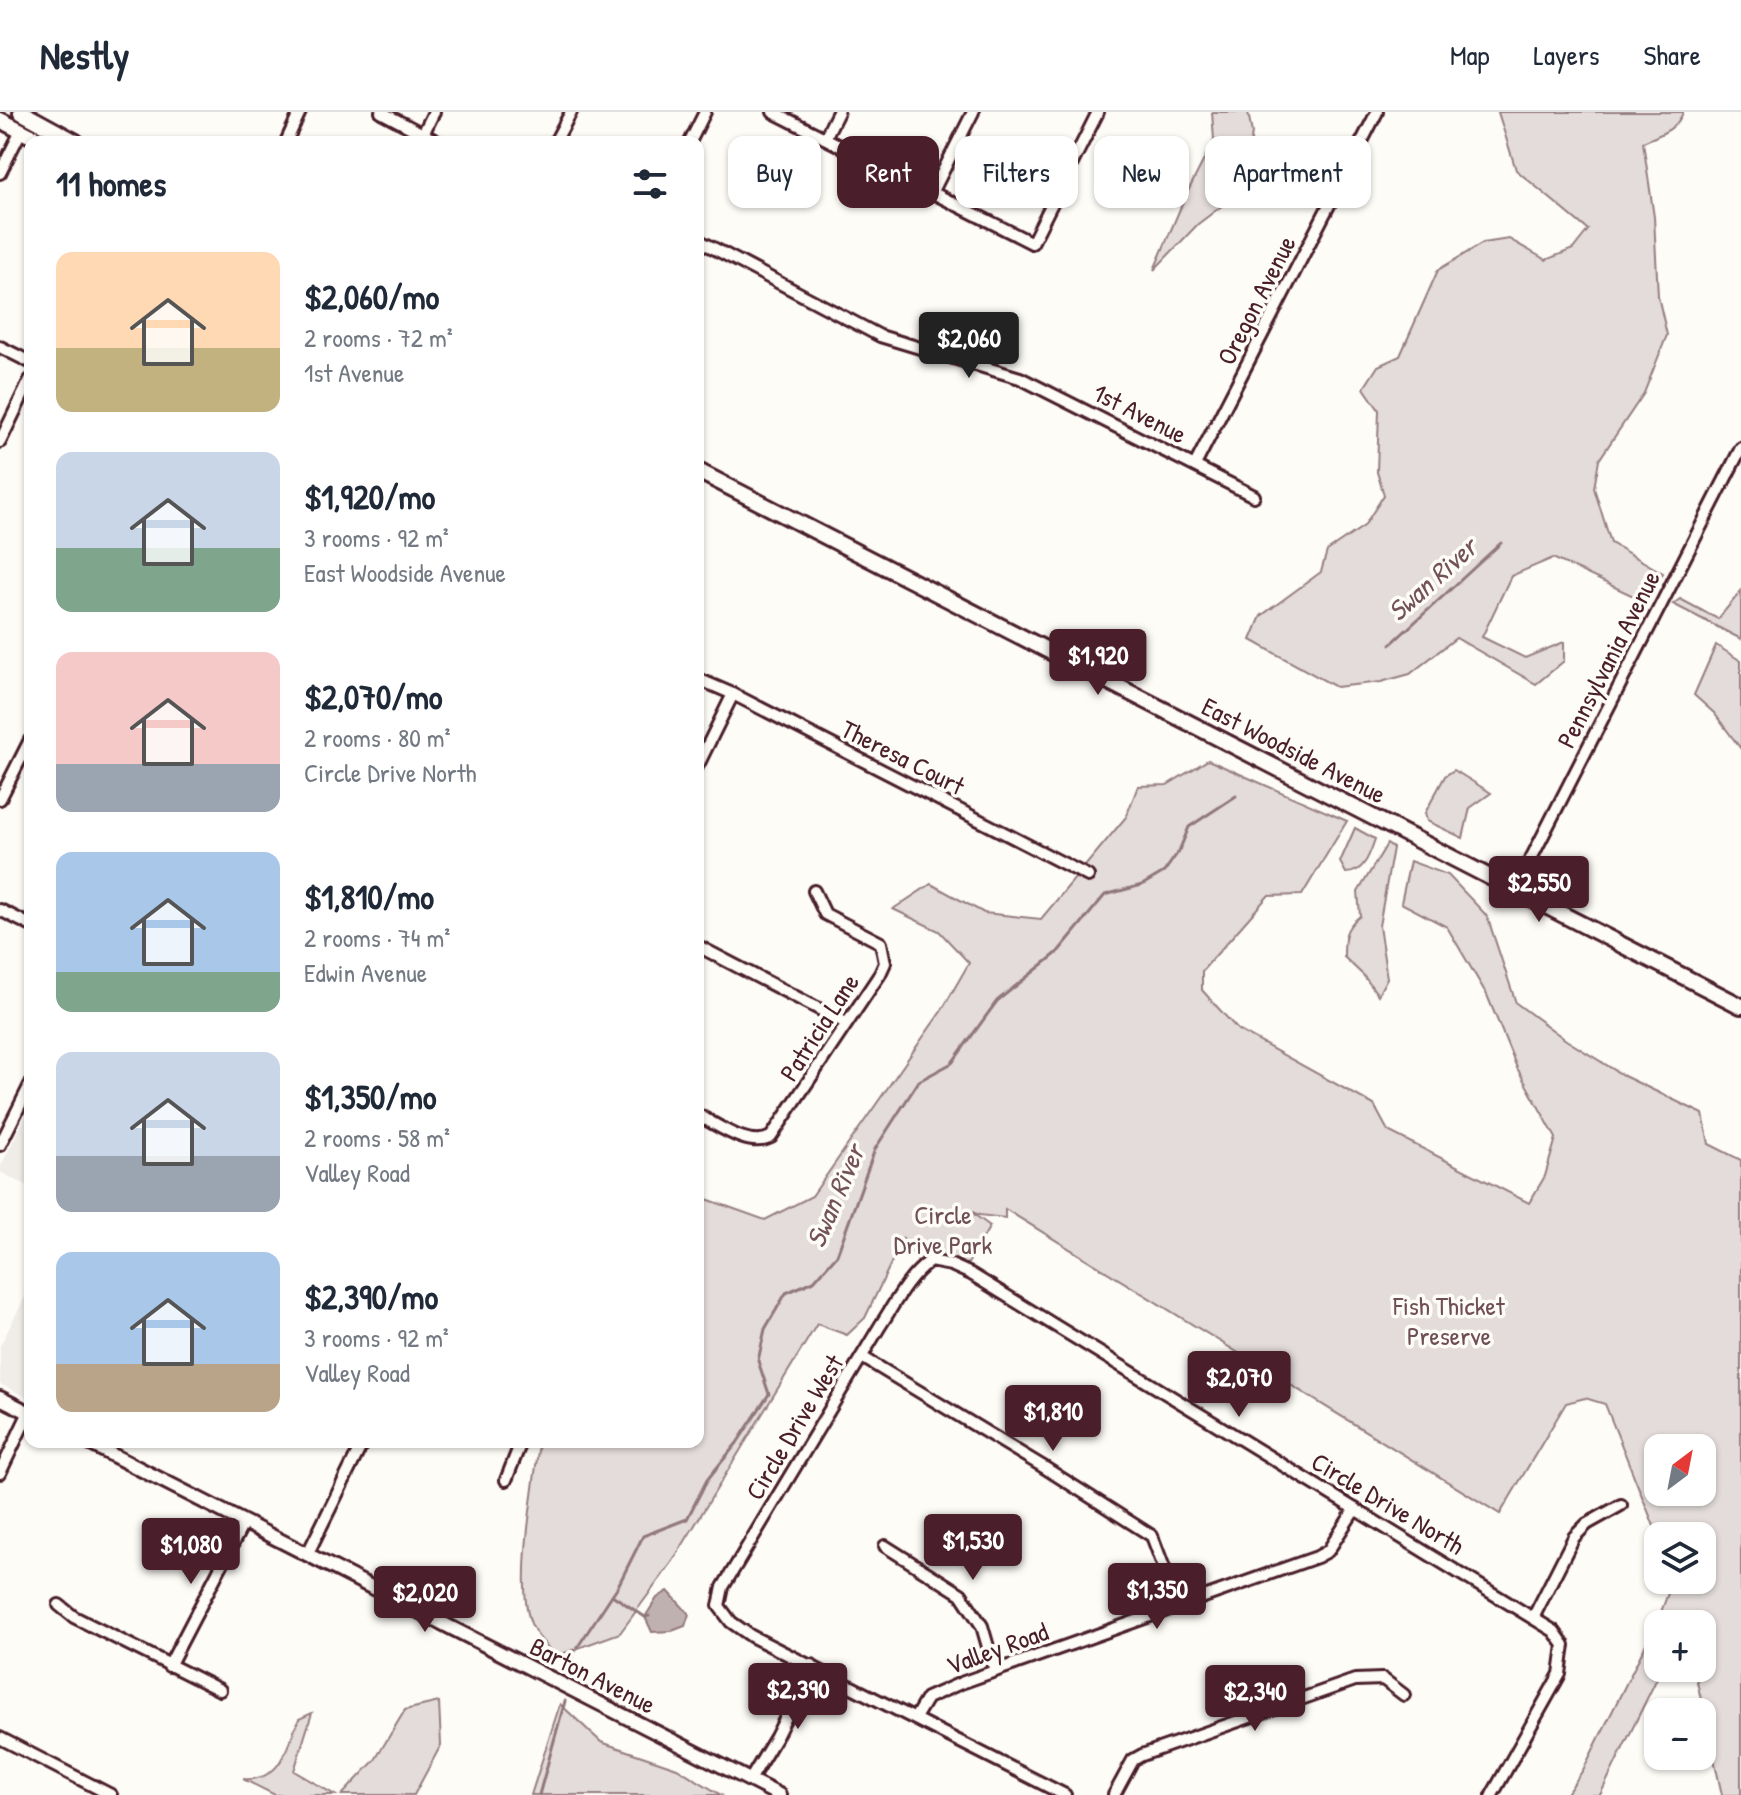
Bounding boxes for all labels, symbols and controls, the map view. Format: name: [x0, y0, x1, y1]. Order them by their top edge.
text: Nestly: [40, 29, 129, 81]
text: Map: [1450, 36, 1490, 74]
text: Layers: [1534, 36, 1599, 74]
text: Share: [1643, 36, 1701, 74]
chip: Buy: [728, 136, 821, 208]
chip: Rent: [837, 136, 939, 208]
chip: Filters: [955, 136, 1078, 208]
chip: New: [1094, 136, 1189, 208]
chip: Apartment: [1205, 136, 1371, 208]
text: 11 homes: [56, 161, 166, 207]
icon: filters: [628, 162, 672, 206]
street label: Oregon Avenue: [1209, 229, 1303, 371]
text: $2,060/mo: [304, 274, 439, 320]
icon: home: [120, 284, 216, 380]
pin: $2,060: [904, 312, 1034, 380]
text: 2 rooms · 72 m²: [304, 320, 453, 355]
text: $2,060: [937, 320, 1001, 355]
text: 1st Avenue: [304, 355, 404, 390]
street label: 1st Avenue: [1087, 375, 1193, 451]
text: $1,920/mo: [304, 474, 435, 520]
icon: home: [120, 484, 216, 580]
text: 3 rooms · 92 m²: [304, 520, 449, 555]
water label: Swan River: [1379, 527, 1487, 629]
text: East Woodside Avenue: [304, 555, 506, 590]
street label: Pennsylvania Avenue: [1548, 564, 1668, 754]
pin: $1,920: [1033, 629, 1163, 697]
text: $1,920: [1067, 637, 1129, 672]
text: $2,070/mo: [304, 674, 443, 720]
icon: home: [120, 684, 216, 780]
street label: East Woodside Avenue: [1196, 689, 1392, 811]
street label: Theresa Court: [835, 711, 972, 804]
text: 2 rooms · 80 m²: [304, 720, 451, 755]
text: Circle Drive North: [304, 755, 477, 790]
pin: $2,550: [1474, 856, 1604, 924]
text: $2,550: [1507, 864, 1571, 899]
text: $1,810/mo: [304, 874, 434, 920]
icon: home: [120, 884, 216, 980]
text: 2 rooms · 74 m²: [304, 920, 450, 955]
text: Edwin Avenue: [304, 955, 427, 990]
street label: Patricia Lane: [771, 967, 867, 1087]
text: $1,350/mo: [304, 1074, 437, 1120]
icon: home: [120, 1084, 216, 1180]
text: 2 rooms · 58 m²: [304, 1120, 450, 1155]
water label: Swan River: [796, 1136, 875, 1253]
text: Valley Road: [304, 1155, 410, 1190]
park label: Circle Drive Park: [894, 1197, 992, 1262]
text: $2,390/mo: [304, 1274, 438, 1320]
icon: home: [120, 1284, 216, 1380]
park label: Fish Thicket Preserve: [1392, 1288, 1506, 1353]
text: 3 rooms · 92 m²: [304, 1320, 449, 1355]
street label: Circle Drive West: [737, 1347, 852, 1506]
pin: $2,070: [1174, 1351, 1304, 1419]
text: Valley Road: [304, 1355, 410, 1390]
text: $2,070: [1206, 1359, 1272, 1394]
pin: $1,810: [988, 1385, 1118, 1453]
text: $1,810: [1023, 1393, 1083, 1428]
north arrow: [1644, 1434, 1716, 1506]
map controls: [1644, 1434, 1716, 1770]
street label: Circle Drive North: [1305, 1444, 1471, 1562]
pin: $1,530: [908, 1514, 1038, 1582]
pin: $1,080: [126, 1518, 256, 1586]
text: $1,530: [942, 1522, 1004, 1557]
button: layers: [1644, 1522, 1716, 1594]
text: $1,080: [160, 1526, 222, 1561]
pin: $1,350: [1092, 1563, 1222, 1631]
pin: $2,020: [360, 1566, 490, 1634]
text: $1,350: [1126, 1571, 1188, 1606]
text: $2,020: [392, 1574, 458, 1609]
button: +: [1644, 1610, 1716, 1682]
street label: Valley Road: [941, 1613, 1053, 1683]
street label: Barton Avenue: [524, 1628, 662, 1722]
pin: $2,390: [733, 1663, 863, 1731]
pin: $2,340: [1190, 1665, 1320, 1733]
text: $2,390: [766, 1671, 830, 1706]
text: $2,340: [1223, 1673, 1287, 1708]
button: −: [1644, 1698, 1716, 1770]

